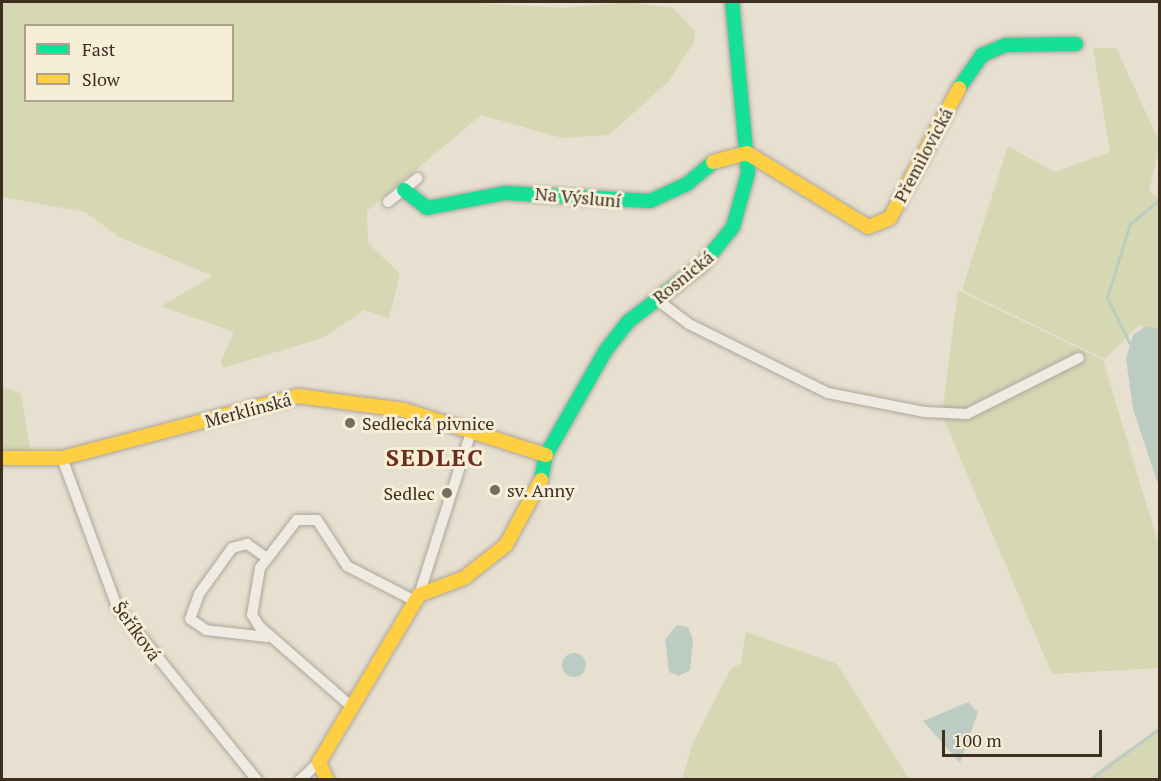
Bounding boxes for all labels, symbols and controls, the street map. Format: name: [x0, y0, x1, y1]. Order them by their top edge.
legend: [24, 24, 234, 102]
text: Fast: [82, 37, 115, 61]
text: Slow: [82, 67, 120, 91]
street label: Přemilovická: [889, 104, 957, 206]
street label: Na Výsluní: [534, 182, 622, 212]
street label: Rosnická: [648, 246, 718, 308]
street label: Merklínská: [202, 388, 294, 432]
place label: Sedlecká pivnice: [362, 412, 494, 434]
marker: Sedlecká pivnice: [343, 416, 357, 430]
district label: SEDLEC: [386, 444, 484, 472]
place label: sv. Anny: [507, 479, 575, 501]
place label: Sedlec: [383, 482, 435, 504]
marker: sv. Anny: [488, 483, 502, 497]
marker: Sedlec: [440, 486, 454, 500]
street label: Šeříková: [108, 597, 166, 665]
scale bar: [945, 718, 1106, 756]
text: 100 m: [953, 728, 1002, 752]

